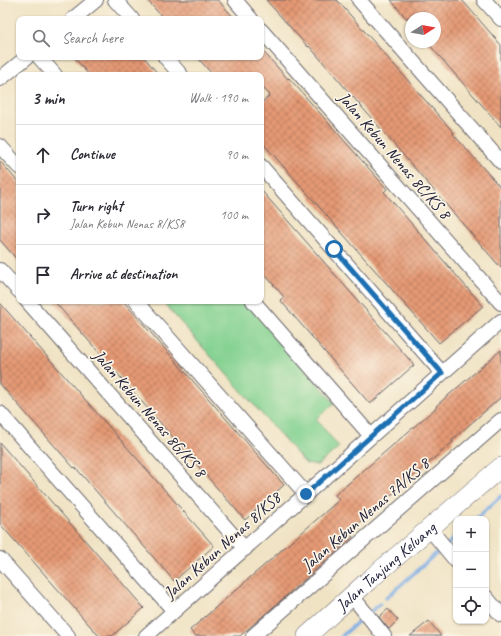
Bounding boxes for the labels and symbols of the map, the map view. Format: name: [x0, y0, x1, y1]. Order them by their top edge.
north arrow: [405, 12, 441, 48]
street label: Jalan Kebun Nenas 8C/KS 8: [333, 87, 457, 225]
route start: [325, 240, 343, 258]
street label: Jalan Kebun Nenas 8G/KS 8: [88, 344, 212, 483]
street label: Jalan Kebun Nenas 7A/KS 8: [296, 452, 435, 576]
route end: [297, 485, 315, 503]
street label: Jalan Kebun Nenas 8/KS8: [159, 486, 287, 604]
street label: Jalan Tanjung Keluang: [331, 517, 441, 617]

